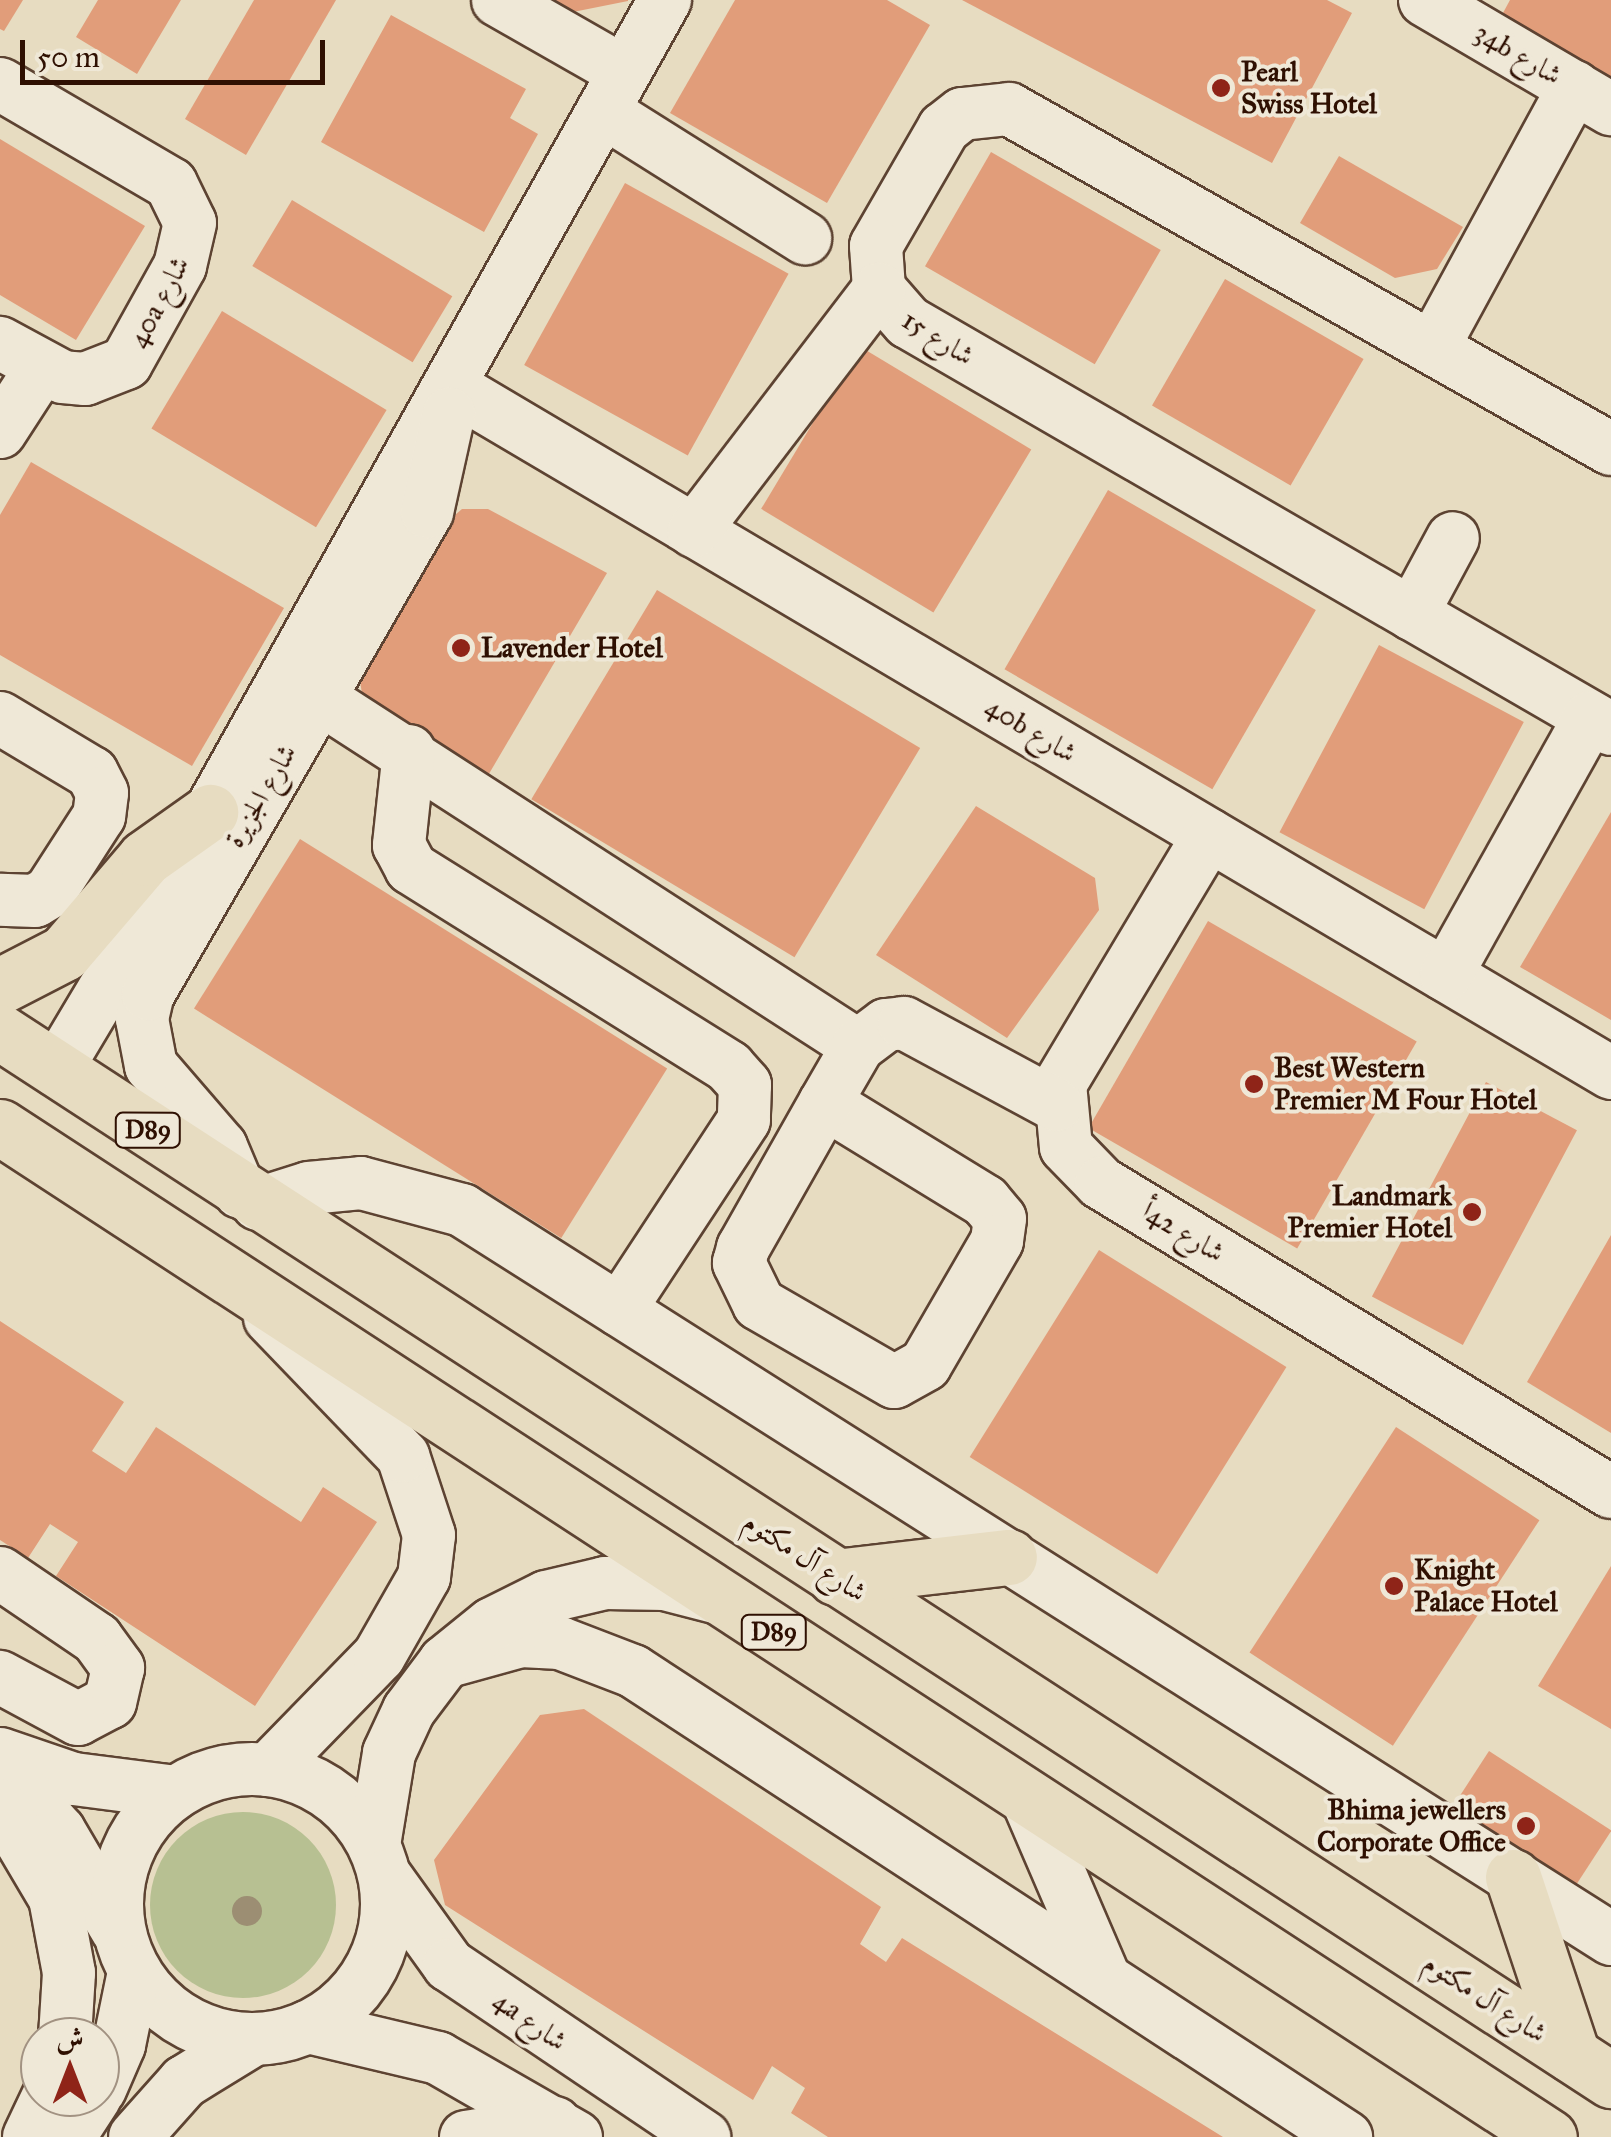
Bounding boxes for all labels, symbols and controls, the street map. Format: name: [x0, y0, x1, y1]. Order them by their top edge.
street label: 34b شارع: [1468, 16, 1568, 92]
scale bar: [25, 20, 330, 82]
text: 50 m: [37, 39, 100, 75]
place label: Pearl Swiss Hotel: [1241, 55, 1377, 121]
marker: Pearl Swiss Hotel: [1210, 77, 1232, 99]
street label: 40a شارع: [121, 251, 197, 353]
street label: شارع 15: [896, 303, 980, 373]
place label: Lavender Hotel: [481, 631, 663, 665]
marker: Lavender Hotel: [450, 637, 472, 659]
street label: 40b شارع: [979, 690, 1083, 770]
street label: شارع الجزيرة: [218, 738, 304, 854]
place label: Best Western Premier M Four Hotel: [1274, 1051, 1537, 1117]
marker: Best Western Premier M Four Hotel: [1243, 1073, 1265, 1095]
road number: D89: [113, 1110, 183, 1150]
place label: Landmark Premier Hotel: [1288, 1179, 1452, 1245]
street label: شارع 42أ: [1136, 1194, 1230, 1270]
marker: Landmark Premier Hotel: [1461, 1201, 1483, 1223]
street label: شارع آل مكتوم: [737, 1505, 873, 1609]
place label: Knight Palace Hotel: [1414, 1553, 1558, 1619]
marker: Knight Palace Hotel: [1383, 1575, 1405, 1597]
road number: D89: [739, 1612, 809, 1652]
place label: Bhima jewellers Corporate Office: [1317, 1793, 1506, 1859]
marker: Bhima jewellers Corporate Office: [1515, 1815, 1537, 1837]
street label: شارع آل مكتوم: [1417, 1946, 1553, 2050]
street label: 4a شارع: [487, 1984, 573, 2058]
north arrow: [20, 2017, 120, 2117]
text: ش: [56, 2021, 84, 2056]

